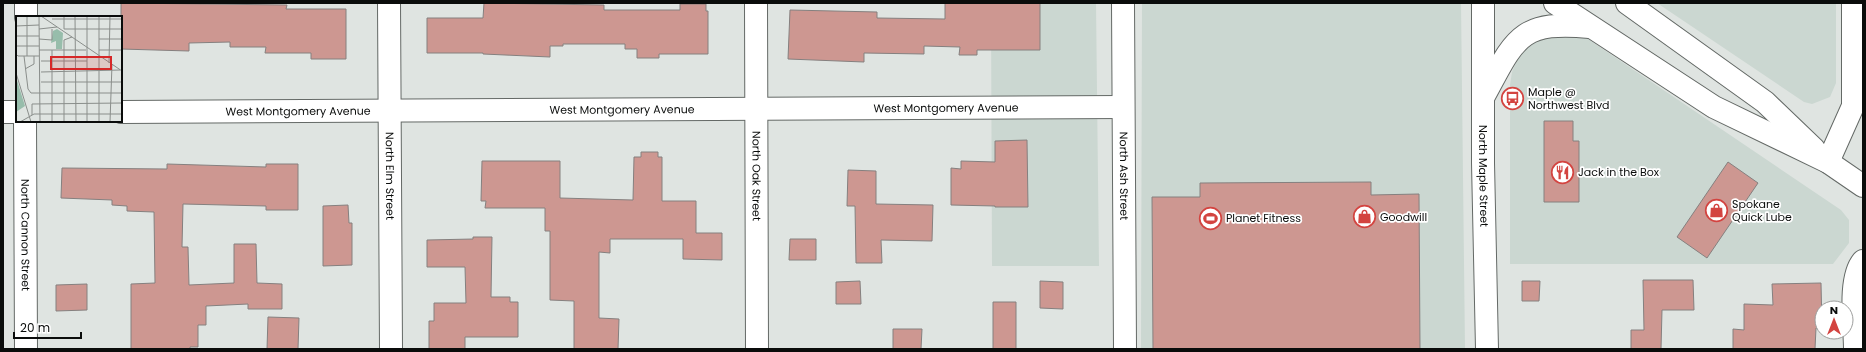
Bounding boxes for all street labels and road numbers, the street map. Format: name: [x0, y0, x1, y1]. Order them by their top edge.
street label: West Montgomery Avenue: [873, 100, 1019, 116]
street label: West Montgomery Avenue: [549, 101, 695, 118]
street label: West Montgomery Avenue: [225, 103, 371, 119]
street label: North Maple Street: [1475, 125, 1492, 227]
street label: North Oak Street: [748, 131, 765, 221]
street label: North Elm Street: [382, 132, 398, 220]
street label: North Ash Street: [1116, 132, 1132, 220]
street label: North Cannon Street: [17, 179, 34, 291]

